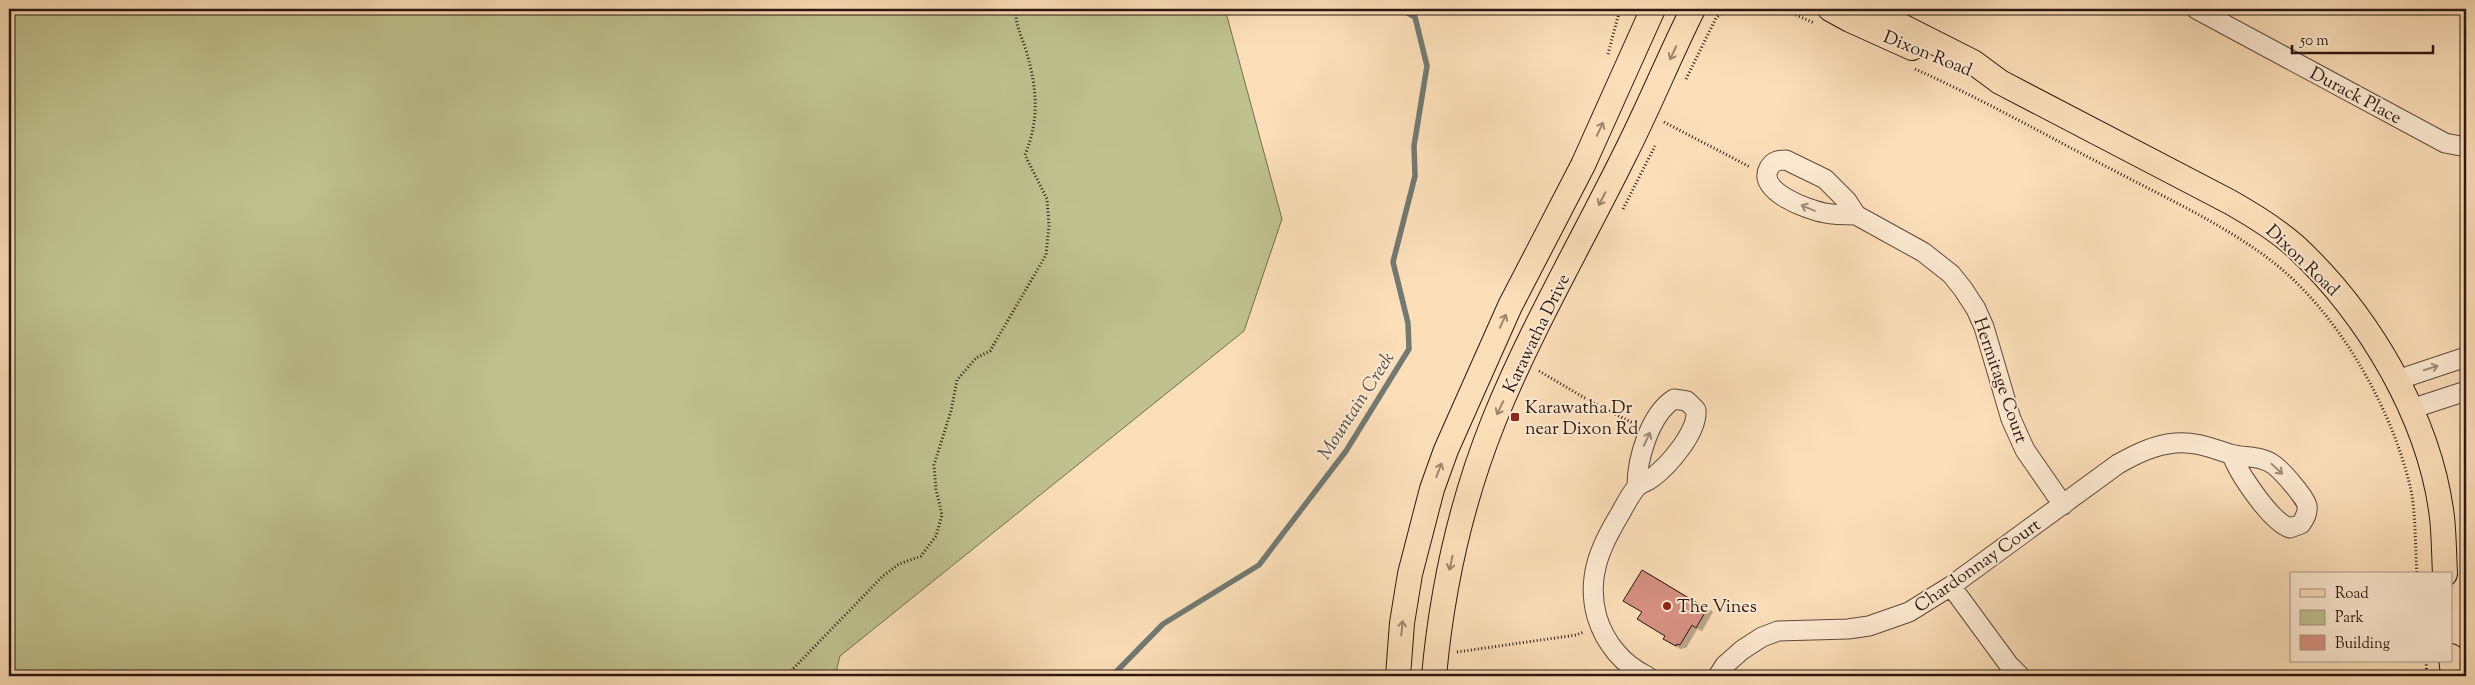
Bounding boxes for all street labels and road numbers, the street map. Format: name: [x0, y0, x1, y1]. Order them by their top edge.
street label: Dixon Road: [1879, 25, 1976, 84]
street label: Durack Place: [2304, 62, 2406, 132]
street label: Dixon Road: [2259, 219, 2344, 303]
street label: Karawatha Drive: [1498, 270, 1578, 398]
street label: Hermitage Court: [1965, 314, 2033, 447]
street label: Chardonnay Court: [1910, 513, 2047, 620]

